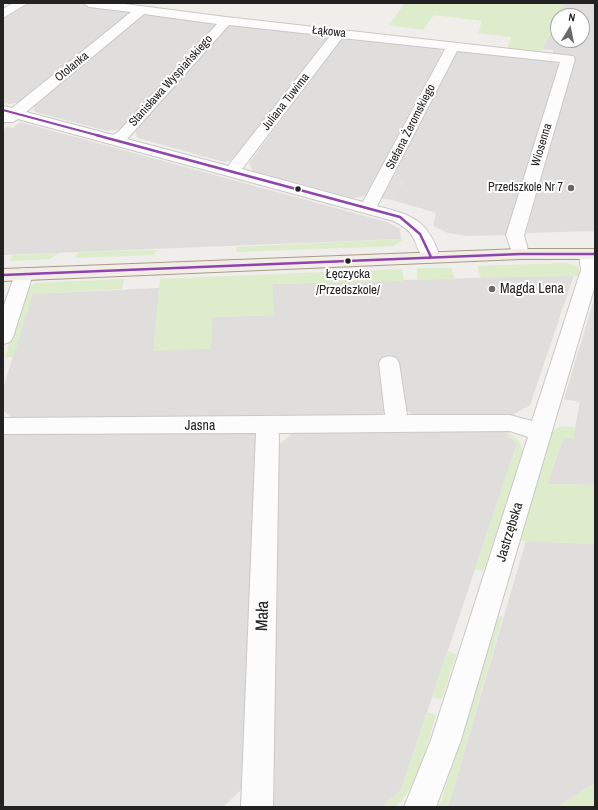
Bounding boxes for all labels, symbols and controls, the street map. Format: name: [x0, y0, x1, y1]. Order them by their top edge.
north arrow: [550, 8, 590, 48]
text: N: [567, 10, 576, 25]
street label: Łąkowa: [311, 23, 347, 41]
street label: Stanisława Wyspiańskiego: [126, 32, 216, 130]
street label: Otolanka: [52, 49, 92, 85]
street label: Juliana Tuwima: [259, 71, 313, 133]
street label: Stefana Żeromskiego: [383, 82, 439, 172]
street label: Wiosenna: [529, 122, 555, 168]
place label: Przedszkole Nr 7: [488, 181, 563, 195]
marker: Przedszkole Nr 7: [566, 183, 576, 193]
unlabelled marker: [293, 184, 303, 194]
marker: Łęczycka /Przedszkole/: [343, 256, 353, 266]
place label: Łęczycka /Przedszkole/: [316, 267, 380, 298]
place label: Magda Lena: [500, 281, 564, 297]
marker: Magda Lena: [487, 284, 497, 294]
street label: Jasna: [185, 418, 215, 434]
street label: Jastrzębska: [493, 500, 527, 564]
street label: Mała: [252, 601, 274, 631]

